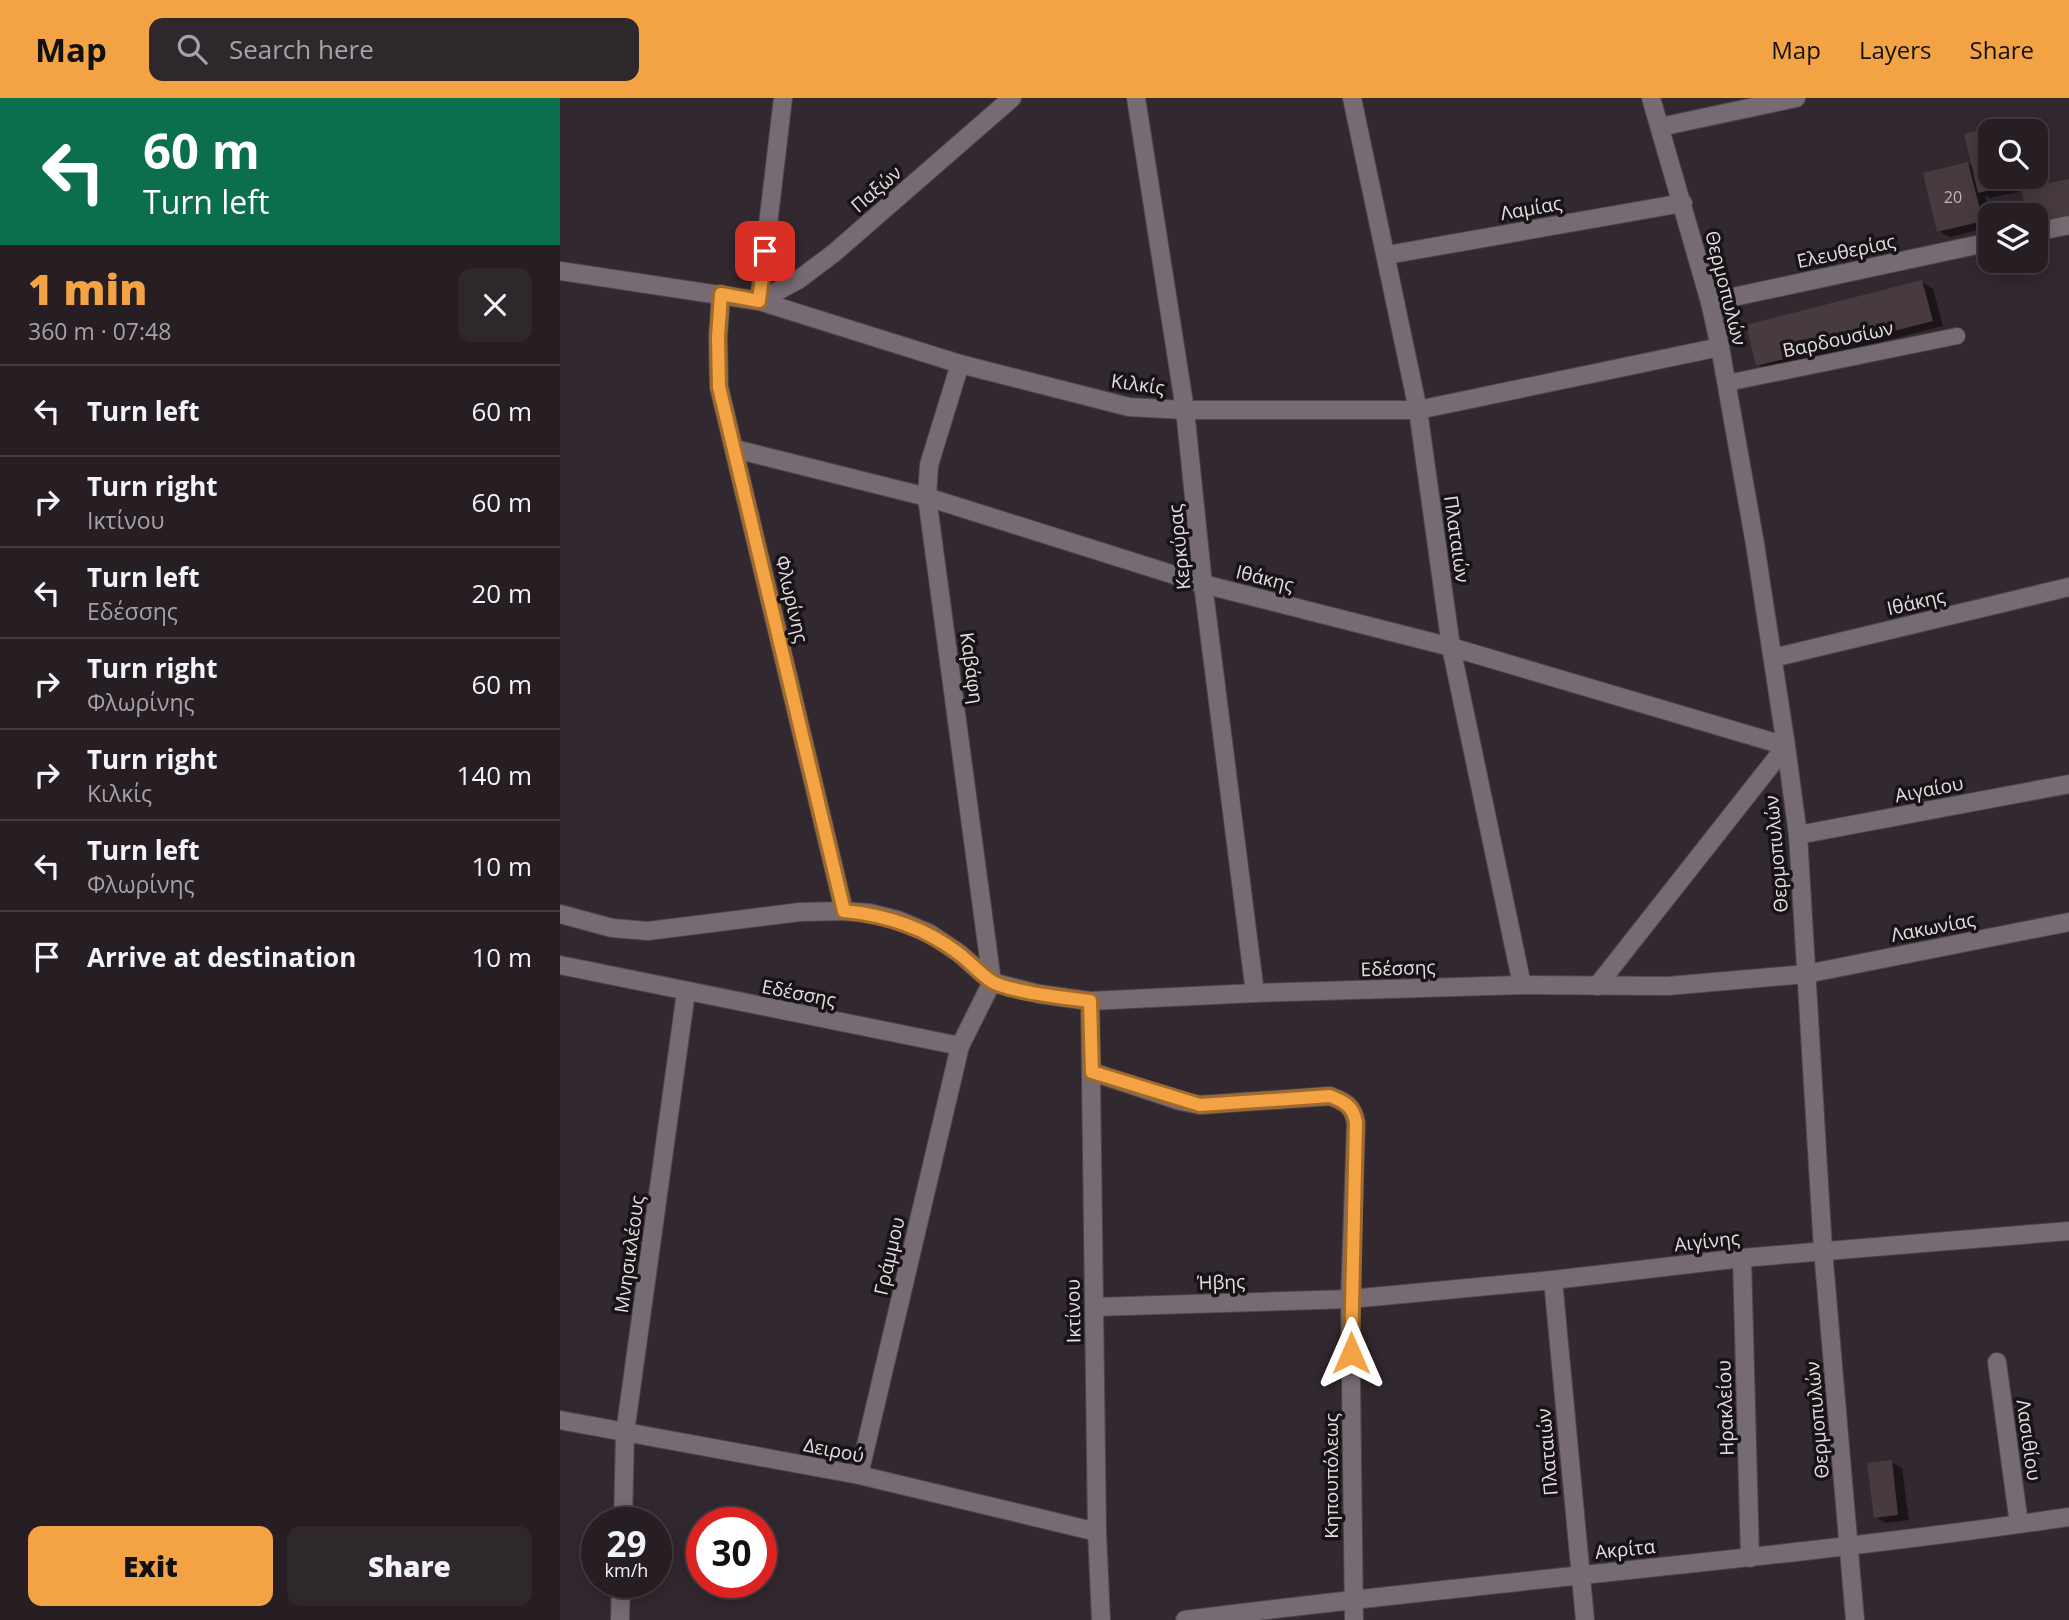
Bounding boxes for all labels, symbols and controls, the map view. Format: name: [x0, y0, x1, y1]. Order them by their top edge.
search box: [149, 18, 639, 81]
text: Map: [35, 27, 107, 72]
icon: search: [173, 30, 211, 68]
text: Search here: [229, 31, 374, 67]
text: Map: [1771, 33, 1821, 66]
text: Layers: [1859, 33, 1932, 66]
text: Share: [1970, 33, 2034, 66]
text: 60 m: [143, 117, 260, 183]
map controls: [1978, 119, 2048, 273]
button: search: [1978, 119, 2048, 189]
icon: left: [28, 126, 119, 217]
street label: Παξών: [845, 160, 907, 218]
text: Turn left: [143, 180, 269, 223]
house number: 20: [1944, 186, 1962, 208]
street label: Λαμίας: [1498, 190, 1564, 226]
button: layers: [1978, 203, 2048, 273]
pin: [735, 221, 795, 281]
street label: Θερμοπυλών: [1699, 228, 1753, 348]
street label: Ελευθερίας: [1794, 228, 1898, 274]
icon: arrive: [746, 232, 784, 270]
text: 1 min: [28, 260, 147, 317]
button: close: [458, 268, 532, 342]
text: 360 m · 07:48: [28, 315, 171, 347]
street label: Βαρδουσίων: [1780, 315, 1896, 363]
street label: Κιλκίς: [1110, 367, 1166, 401]
icon: left: [28, 392, 66, 430]
text: Turn left: [87, 393, 199, 429]
text: 60 m: [471, 393, 532, 429]
text: Turn right: [87, 468, 218, 504]
icon: right: [28, 483, 66, 521]
text: 60 m: [471, 484, 532, 520]
street label: Πλαταιών: [1438, 494, 1476, 584]
street label: Κερκύρας: [1162, 503, 1196, 591]
text: Ικτίνου: [87, 504, 165, 536]
street label: Φλωρίνης: [769, 553, 815, 645]
street label: Ιθάκης: [1233, 558, 1297, 598]
text: Turn left: [87, 559, 199, 595]
icon: left: [28, 574, 66, 612]
text: 20 m: [471, 575, 532, 611]
street label: Ιθάκης: [1884, 583, 1948, 621]
text: Εδέσσης: [87, 595, 178, 627]
street label: Καβάφη: [954, 631, 990, 705]
text: Turn right: [87, 650, 218, 686]
icon: right: [28, 665, 66, 703]
text: 60 m: [471, 666, 532, 702]
text: Φλωρίνης: [87, 686, 195, 718]
text: Turn right: [87, 741, 218, 777]
icon: right: [28, 756, 66, 794]
text: 140 m: [457, 757, 532, 793]
street label: Αιγαίου: [1893, 770, 1965, 808]
text: Κιλκίς: [87, 777, 152, 809]
street label: Θερμοπυλών: [1758, 794, 1794, 914]
text: Turn left: [87, 832, 199, 868]
icon: left: [28, 847, 66, 885]
text: 10 m: [471, 848, 532, 884]
text: Φλωρίνης: [87, 868, 195, 900]
street label: Λακωνίας: [1889, 906, 1977, 948]
icon: arrive: [28, 938, 66, 976]
text: Arrive at destination: [87, 939, 356, 975]
text: 10 m: [471, 939, 532, 975]
street label: Εδέσσης: [1360, 954, 1436, 982]
street label: Εδέσσης: [760, 973, 838, 1013]
street label: Μνησικλέους: [608, 1194, 650, 1314]
street label: Γράμμου: [867, 1214, 911, 1298]
street label: Αιγίνης: [1673, 1225, 1741, 1257]
street label: Ήβης: [1195, 1268, 1246, 1296]
street label: Ικτίνου: [1059, 1279, 1087, 1343]
position arrow: [1314, 1316, 1388, 1390]
street label: Ηρακλείου: [1710, 1360, 1740, 1456]
street label: Θερμοπυλών: [1799, 1360, 1835, 1480]
street label: Λασιθίου: [2010, 1398, 2048, 1482]
street label: Πλαταιών: [1530, 1407, 1564, 1497]
street label: Κηπουπόλεως: [1318, 1413, 1344, 1539]
street label: Δειρού: [802, 1431, 866, 1469]
speed limit sign: 30: [686, 1507, 777, 1598]
text: 29: [606, 1520, 647, 1567]
button: Exit: [28, 1526, 273, 1606]
button: Share: [287, 1526, 532, 1606]
street label: Ακρίτα: [1594, 1533, 1657, 1565]
text: km/h: [605, 1558, 648, 1582]

